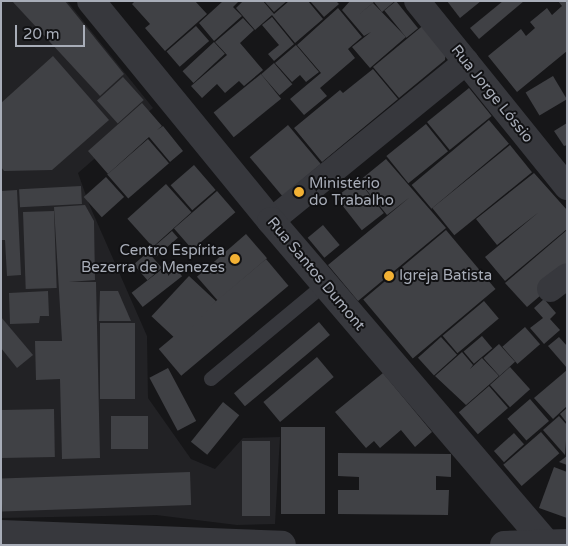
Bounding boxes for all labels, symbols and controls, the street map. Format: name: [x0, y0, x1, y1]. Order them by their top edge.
scale bar: [18, 15, 88, 47]
text: 20 m: [23, 25, 60, 43]
street label: Rua Jorge Lóssio: [447, 41, 537, 147]
place label: Ministério do Trabalho: [309, 174, 394, 209]
marker: Ministério do Trabalho: [293, 186, 305, 198]
street label: Rua Santos Dumont: [263, 214, 369, 334]
place label: Centro Espírita Bezerra de Menezes: [81, 241, 225, 276]
marker: Centro Espírita Bezerra de Menezes: [229, 253, 241, 265]
place label: Igreja Batista: [399, 267, 492, 285]
marker: Igreja Batista: [383, 270, 395, 282]

